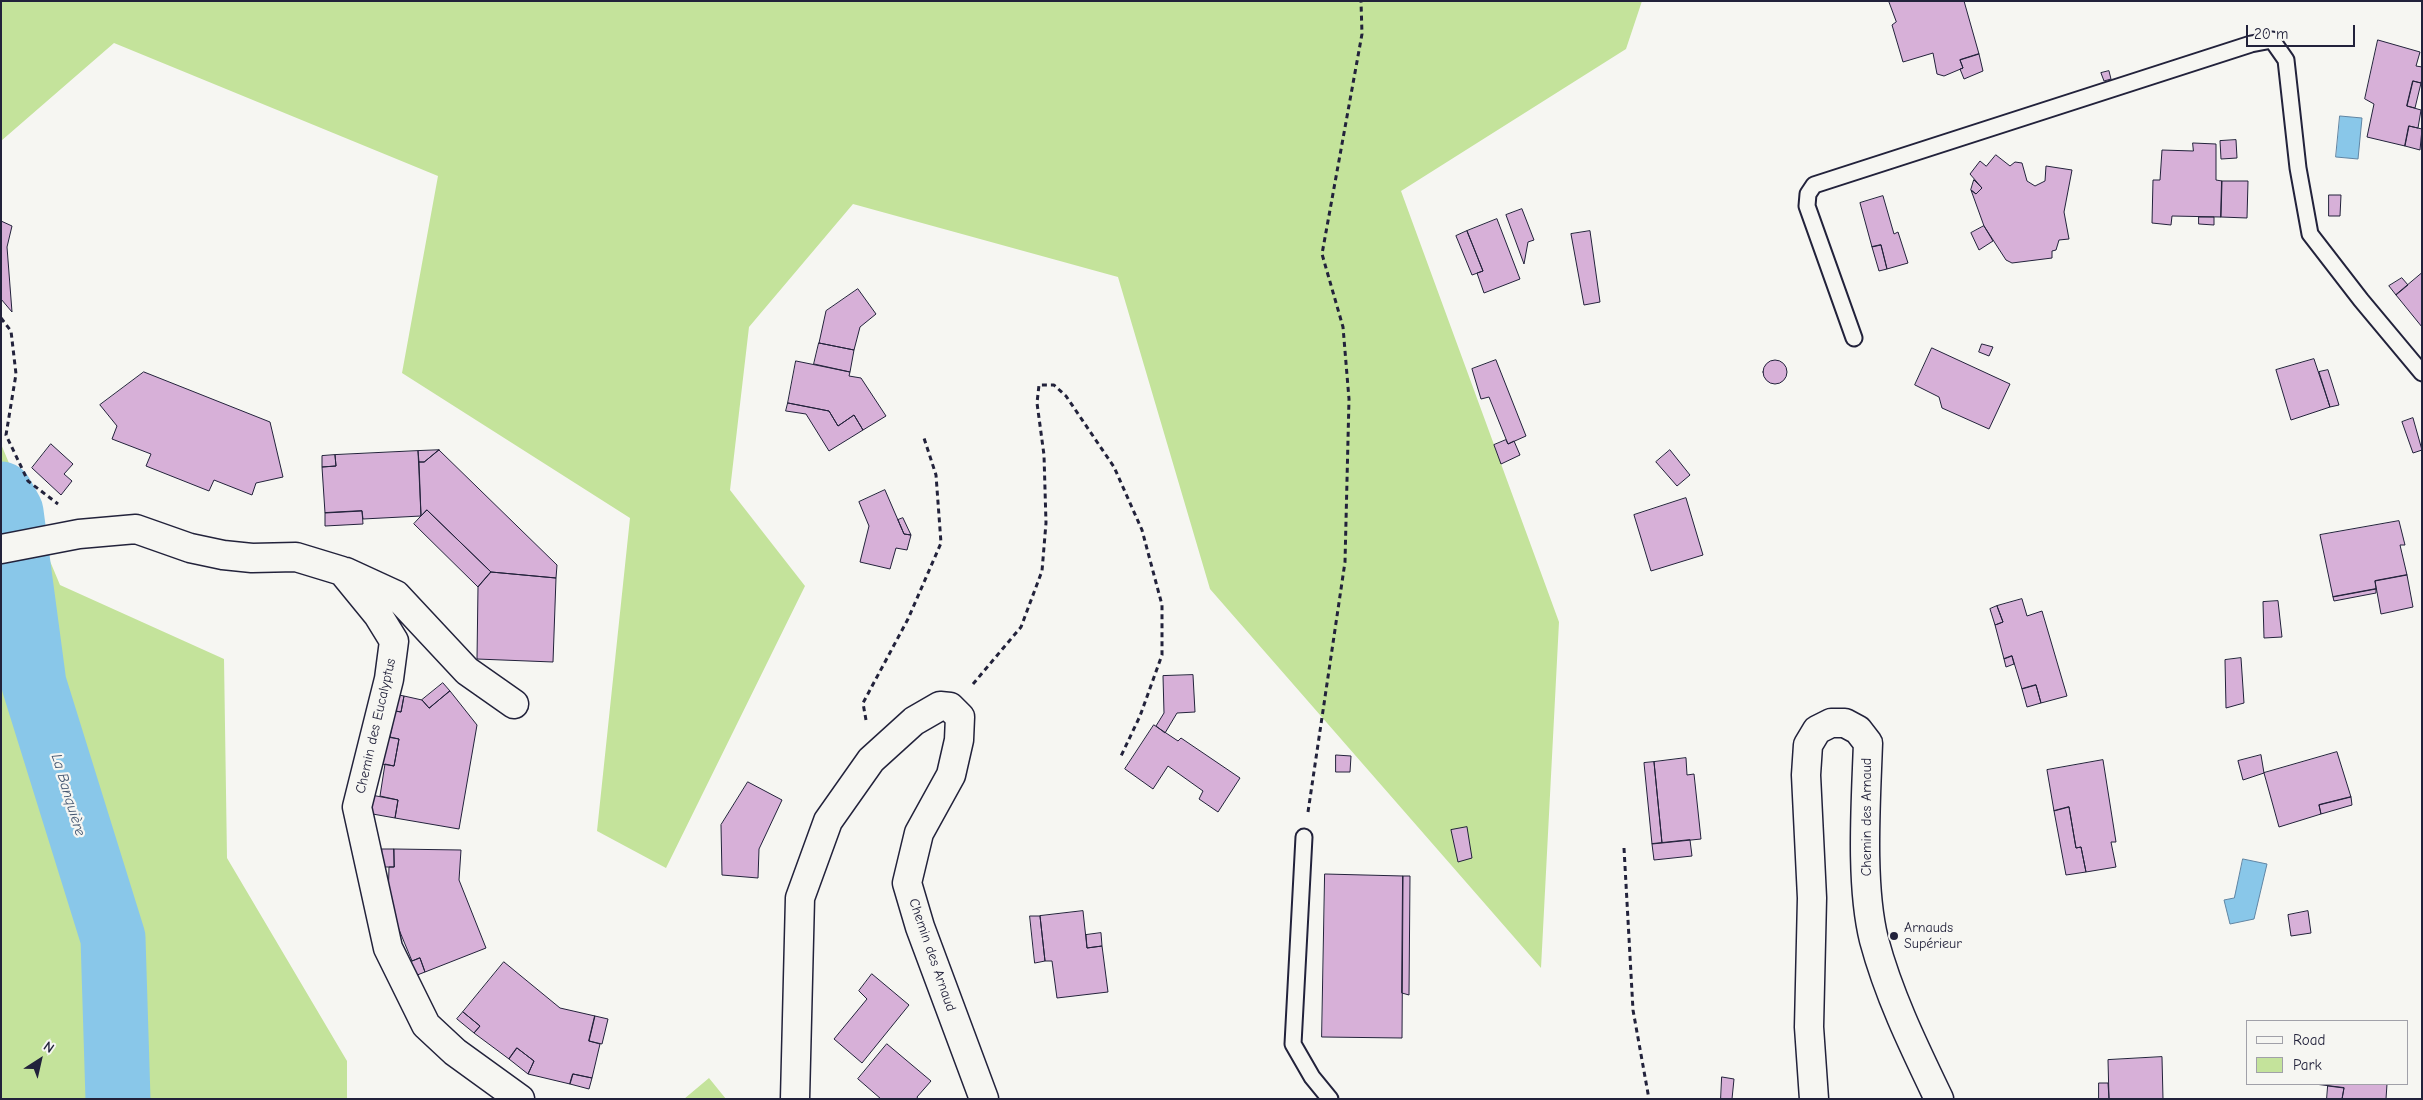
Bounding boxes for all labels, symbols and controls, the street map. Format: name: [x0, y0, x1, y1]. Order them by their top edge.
scale bar: [2248, 15, 2357, 47]
text: 20 m: [2254, 25, 2288, 43]
street label: Chemin des Eucalyptus: [352, 657, 400, 795]
water label: La Banquière: [47, 752, 89, 838]
street label: Chemin des Arnaud: [1859, 758, 1875, 876]
street label: Chemin des Arnaud: [905, 896, 959, 1014]
place label: Arnauds Supérieur: [1904, 920, 1962, 952]
marker: Arnauds Supérieur: [1888, 930, 1900, 942]
legend: [2246, 1020, 2408, 1085]
text: Road: [2293, 1031, 2325, 1049]
north arrow: [15, 1035, 65, 1085]
text: N: [40, 1038, 58, 1057]
text: Park: [2293, 1056, 2322, 1074]

